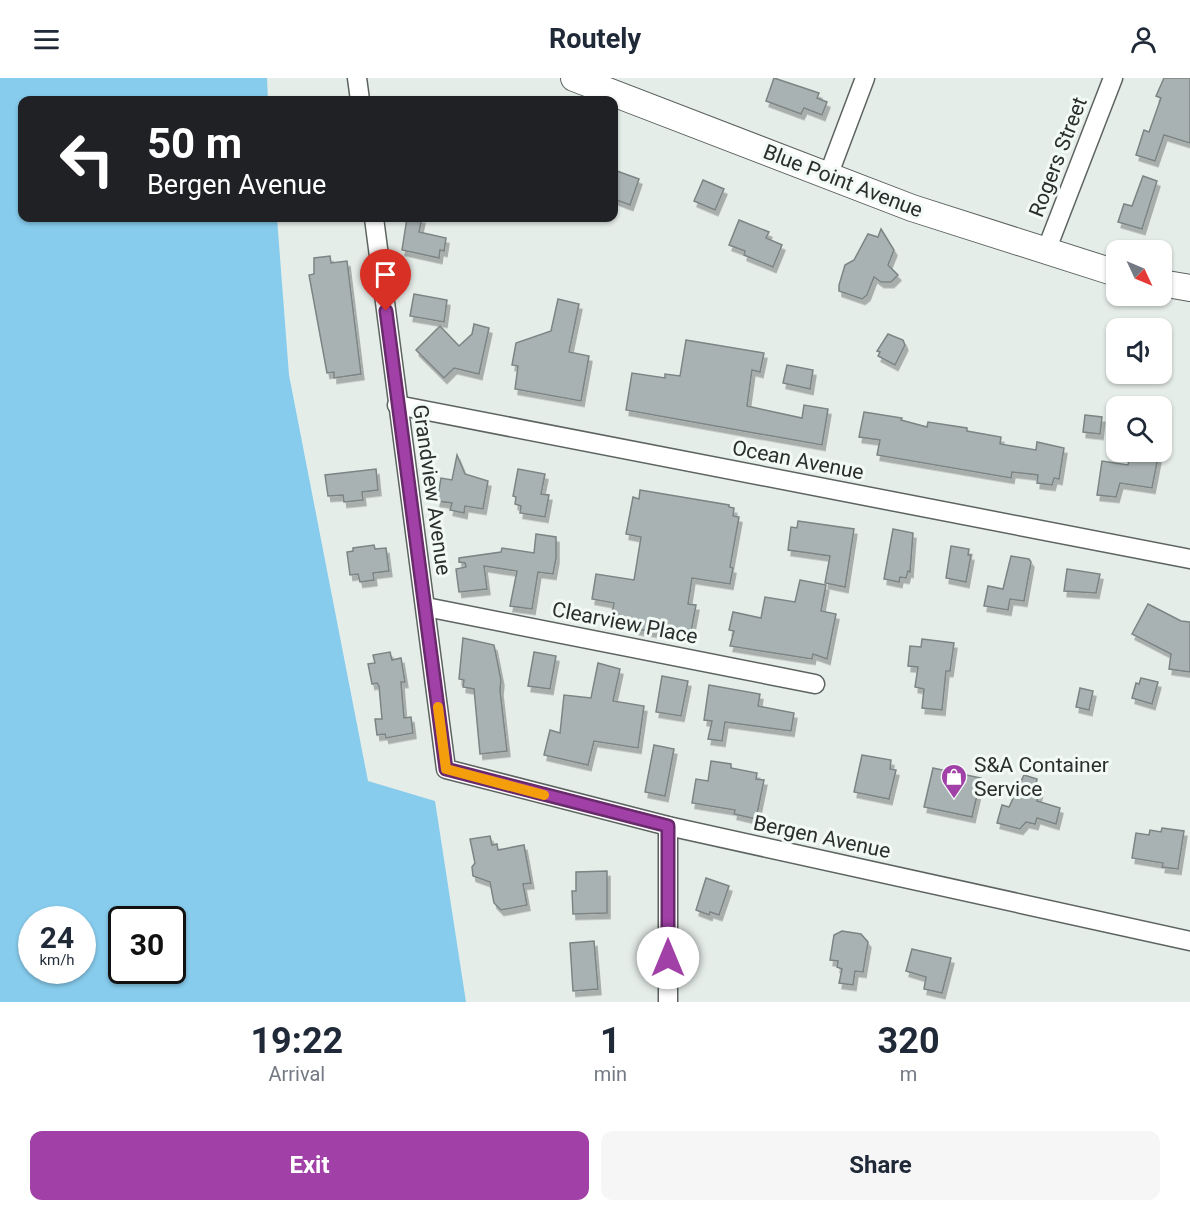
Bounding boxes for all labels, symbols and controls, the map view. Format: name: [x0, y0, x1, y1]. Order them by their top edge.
icon: menu: [30, 23, 63, 56]
text: Routely: [549, 23, 641, 55]
icon: person: [1127, 23, 1160, 56]
street label: Rogers Street: [1024, 94, 1092, 220]
text: 50 m: [147, 119, 242, 168]
icon: left: [48, 120, 126, 198]
street label: Blue Point Avenue: [760, 140, 926, 222]
text: Bergen Avenue: [147, 169, 326, 201]
north arrow: [1106, 240, 1172, 306]
map controls: [1106, 240, 1172, 462]
pin: [360, 249, 411, 311]
icon: arrive: [369, 258, 402, 291]
button: sound: [1106, 318, 1172, 384]
button: search: [1106, 396, 1172, 462]
street label: Grandview Avenue: [408, 403, 456, 577]
street label: Ocean Avenue: [730, 435, 866, 485]
street label: Clearview Place: [550, 597, 700, 649]
place label: S&A Container Service: [974, 753, 1109, 801]
shop icon: S&A Container Service: [939, 762, 969, 800]
street label: Bergen Avenue: [751, 811, 893, 863]
speed limit sign: 30: [108, 906, 186, 984]
text: 24: [40, 920, 74, 955]
position arrow: [636, 926, 700, 990]
text: km/h: [39, 951, 75, 969]
text: 19:22: [250, 1020, 343, 1062]
text: 1: [600, 1020, 621, 1062]
text: 320: [878, 1020, 940, 1062]
text: Arrival: [268, 1062, 325, 1086]
text: min: [594, 1062, 627, 1086]
text: m: [900, 1062, 917, 1086]
button: Exit: [30, 1131, 589, 1200]
button: Share: [601, 1131, 1160, 1200]

